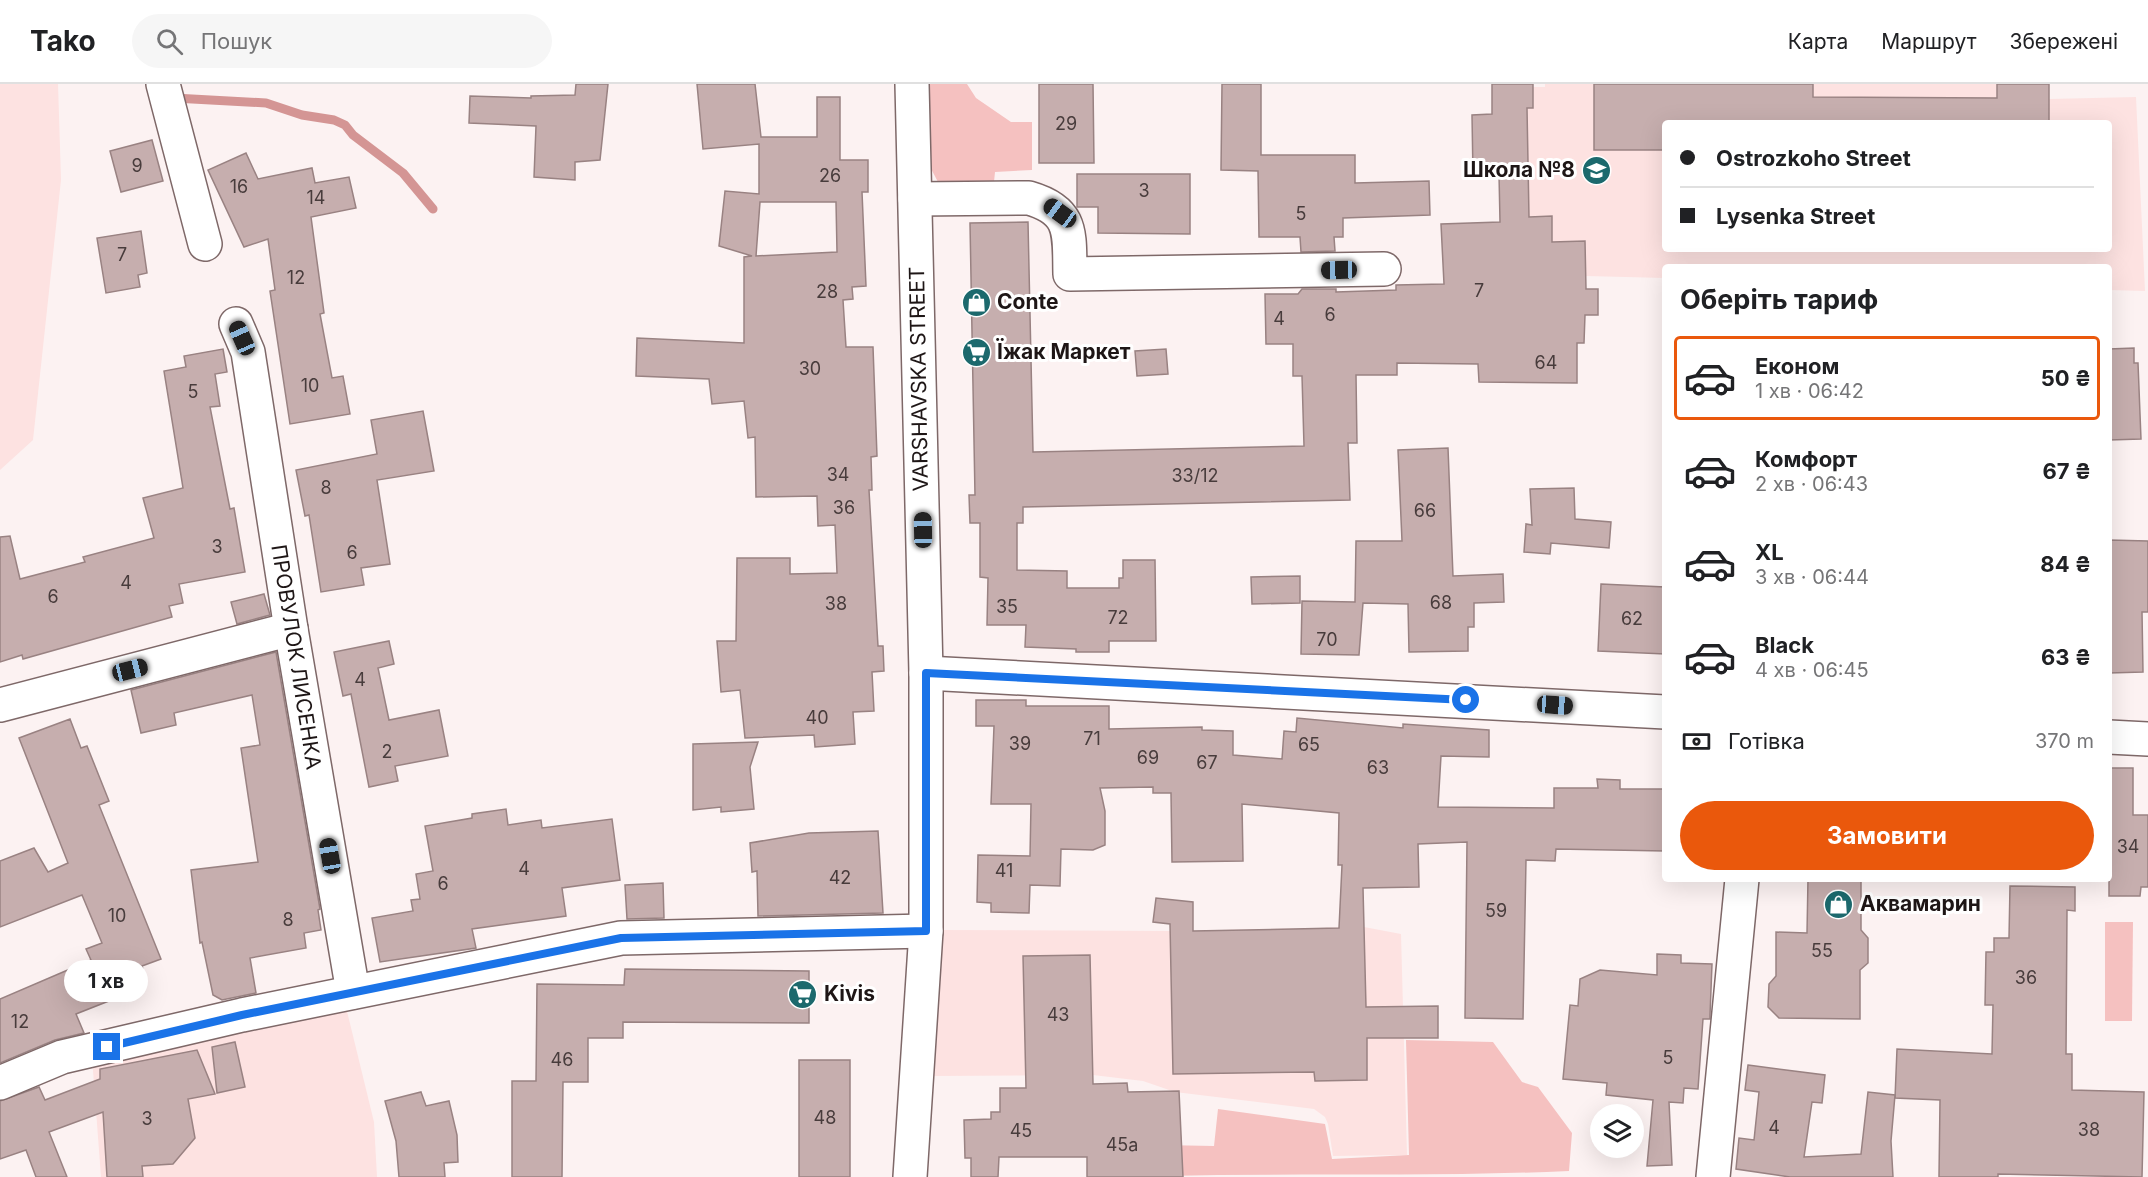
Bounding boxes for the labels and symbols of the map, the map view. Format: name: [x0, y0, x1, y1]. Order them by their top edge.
house number: 29: [1055, 113, 1077, 134]
school or university icon: Школа №8: [1580, 154, 1612, 186]
house number: 9: [131, 155, 143, 176]
place label: Школа №8: [1463, 157, 1575, 182]
house number: 26: [819, 165, 841, 186]
house number: 16: [230, 176, 248, 197]
house number: 3: [1138, 180, 1150, 201]
house number: 14: [307, 187, 325, 208]
car: [1040, 195, 1080, 231]
house number: 5: [1296, 203, 1306, 224]
house number: 7: [117, 244, 127, 265]
car: [1321, 261, 1357, 279]
street label: VARSHAVSKA STREET: [904, 266, 933, 492]
house number: 12: [287, 267, 305, 288]
house number: 7: [1474, 280, 1484, 301]
house number: 28: [816, 281, 838, 302]
shop icon: Conte: [960, 286, 992, 318]
place label: Conte: [997, 289, 1058, 314]
house number: 6: [1324, 304, 1336, 325]
house number: 4: [1273, 308, 1285, 329]
car: [226, 318, 258, 358]
supermarket icon: Їжак Маркет: [960, 336, 992, 368]
place label: Їжак Маркет: [996, 338, 1131, 364]
house number: 64: [1535, 352, 1557, 373]
house number: 30: [799, 358, 821, 379]
house number: 10: [301, 375, 319, 396]
house number: 5: [188, 381, 198, 402]
house number: 34: [827, 464, 849, 485]
house number: 33/12: [1171, 465, 1219, 486]
house number: 8: [320, 477, 332, 498]
house number: 36: [833, 497, 855, 518]
house number: 66: [1414, 500, 1436, 521]
car: [914, 512, 932, 548]
house number: 3: [211, 536, 223, 557]
house number: 6: [346, 542, 358, 563]
street label: ПРОВУЛОК ЛИСЕНКА: [266, 543, 327, 771]
house number: 4: [120, 572, 132, 593]
house number: 6: [47, 586, 59, 607]
house number: 68: [1430, 592, 1452, 613]
house number: 38: [825, 593, 847, 614]
house number: 35: [996, 596, 1018, 617]
house number: 72: [1107, 607, 1129, 628]
house number: 62: [1621, 608, 1643, 629]
house number: 70: [1316, 629, 1338, 650]
car: [110, 657, 150, 683]
house number: 4: [354, 669, 366, 690]
route start: [1452, 686, 1479, 713]
car: [1536, 695, 1574, 715]
house number: 40: [806, 707, 828, 728]
house number: 71: [1083, 728, 1101, 749]
house number: 39: [1009, 733, 1031, 754]
house number: 65: [1298, 734, 1320, 755]
house number: 2: [382, 741, 392, 762]
house number: 69: [1137, 747, 1159, 768]
house number: 67: [1196, 752, 1218, 773]
house number: 63: [1367, 757, 1389, 778]
house number: 34: [2117, 836, 2139, 857]
car: [318, 837, 342, 875]
house number: 4: [518, 858, 530, 879]
house number: 41: [995, 860, 1013, 881]
house number: 42: [829, 867, 851, 888]
house number: 6: [437, 873, 449, 894]
shop icon: Аквамарин: [1823, 888, 1855, 920]
place label: Аквамарин: [1860, 891, 1981, 916]
house number: 59: [1485, 900, 1507, 921]
house number: 10: [108, 905, 126, 926]
house number: 8: [282, 909, 294, 930]
house number: 55: [1811, 940, 1833, 961]
callout: 1 хв: [65, 960, 149, 1002]
house number: 36: [2015, 967, 2037, 988]
supermarket icon: Kivis: [787, 978, 819, 1010]
place label: Kivis: [824, 981, 875, 1006]
house number: 43: [1047, 1004, 1069, 1025]
house number: 12: [11, 1011, 29, 1032]
route end: [93, 1033, 120, 1060]
house number: 5: [1663, 1047, 1673, 1068]
house number: 46: [551, 1049, 573, 1070]
house number: 48: [814, 1107, 836, 1128]
house number: 3: [141, 1108, 153, 1129]
house number: 4: [1768, 1117, 1780, 1138]
house number: 38: [2078, 1119, 2100, 1140]
house number: 45: [1010, 1120, 1032, 1141]
house number: 45а: [1106, 1134, 1138, 1155]

